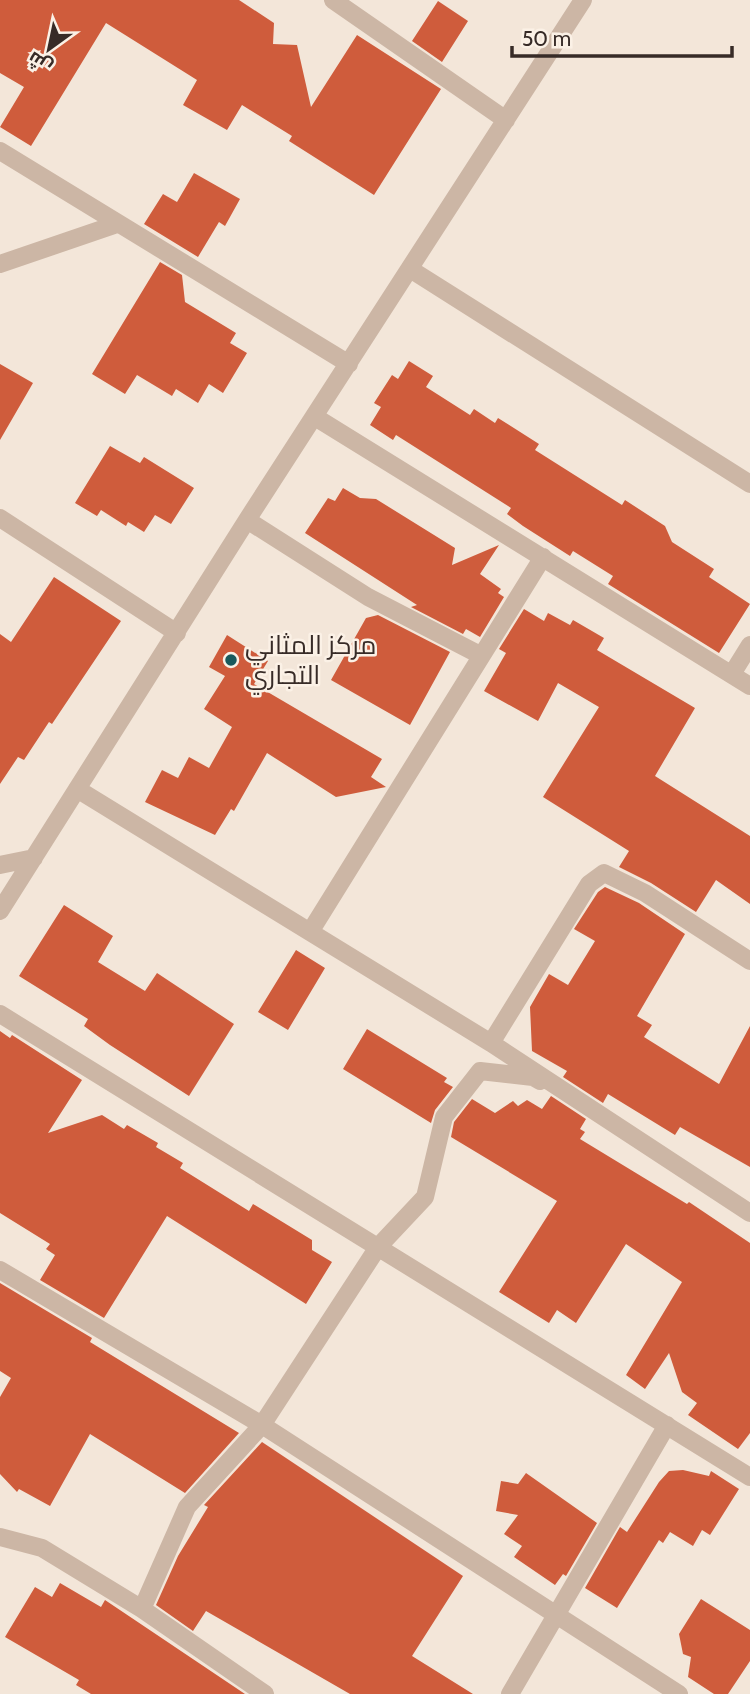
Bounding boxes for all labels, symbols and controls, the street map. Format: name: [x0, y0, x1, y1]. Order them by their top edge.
north arrow: [14, 14, 84, 84]
scale bar: [512, 14, 732, 58]
text: 50 m: [522, 26, 571, 51]
text: ش: [24, 47, 57, 79]
place label: مركز المثاني التجاري: [245, 629, 376, 695]
marker: مركز المثاني التجاري: [223, 652, 239, 668]

